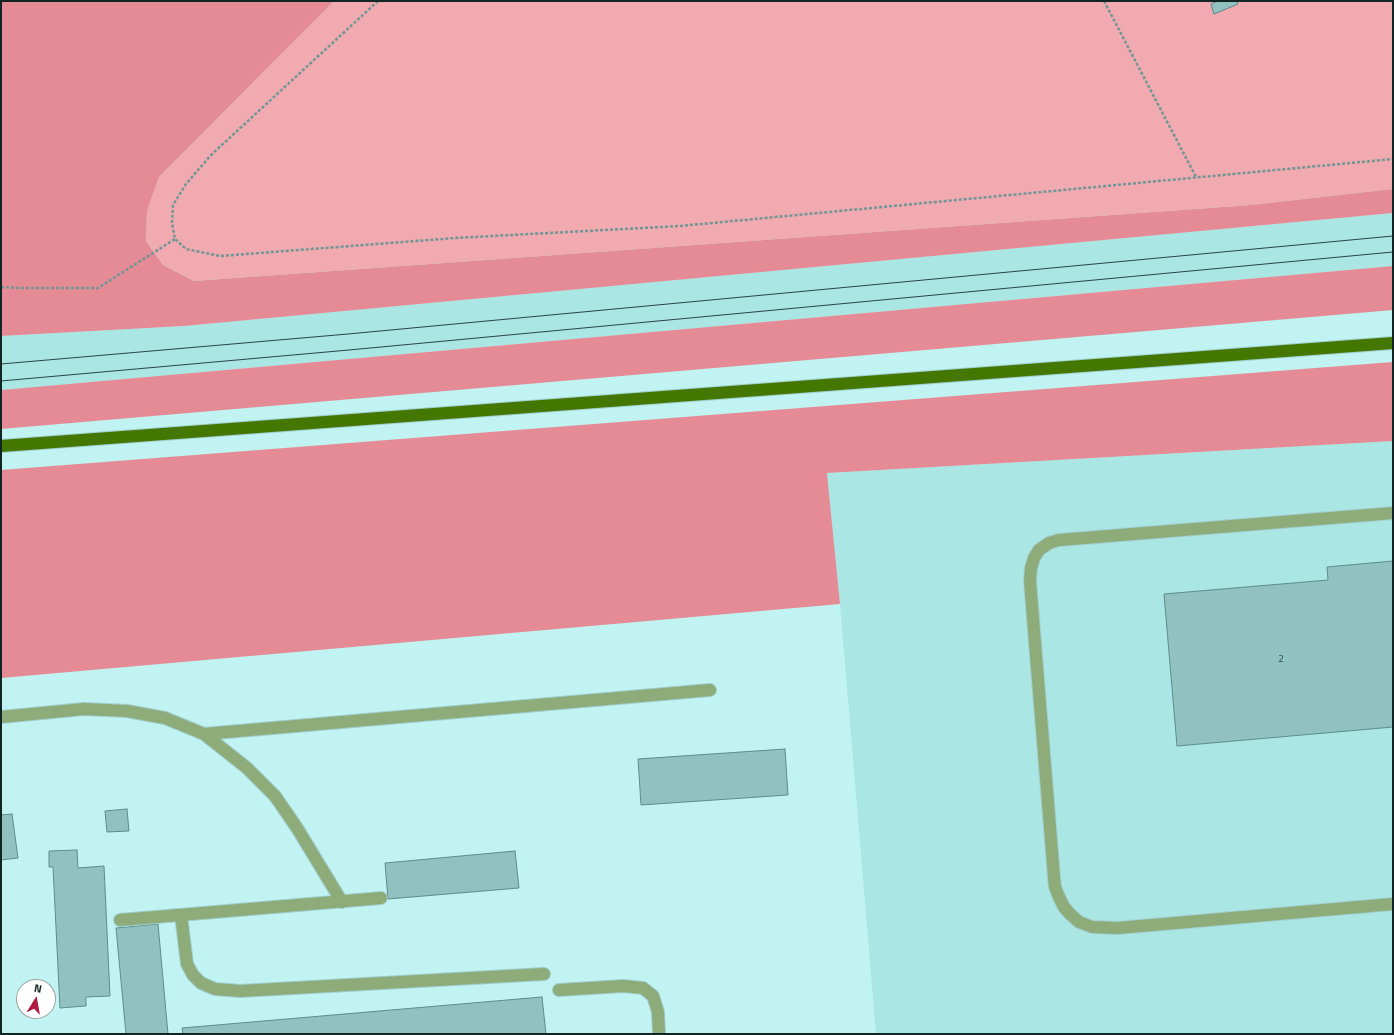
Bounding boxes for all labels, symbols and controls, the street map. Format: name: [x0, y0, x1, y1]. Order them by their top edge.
house number: 2: [1278, 654, 1284, 666]
north arrow: [16, 979, 56, 1019]
text: N: [33, 980, 43, 997]

